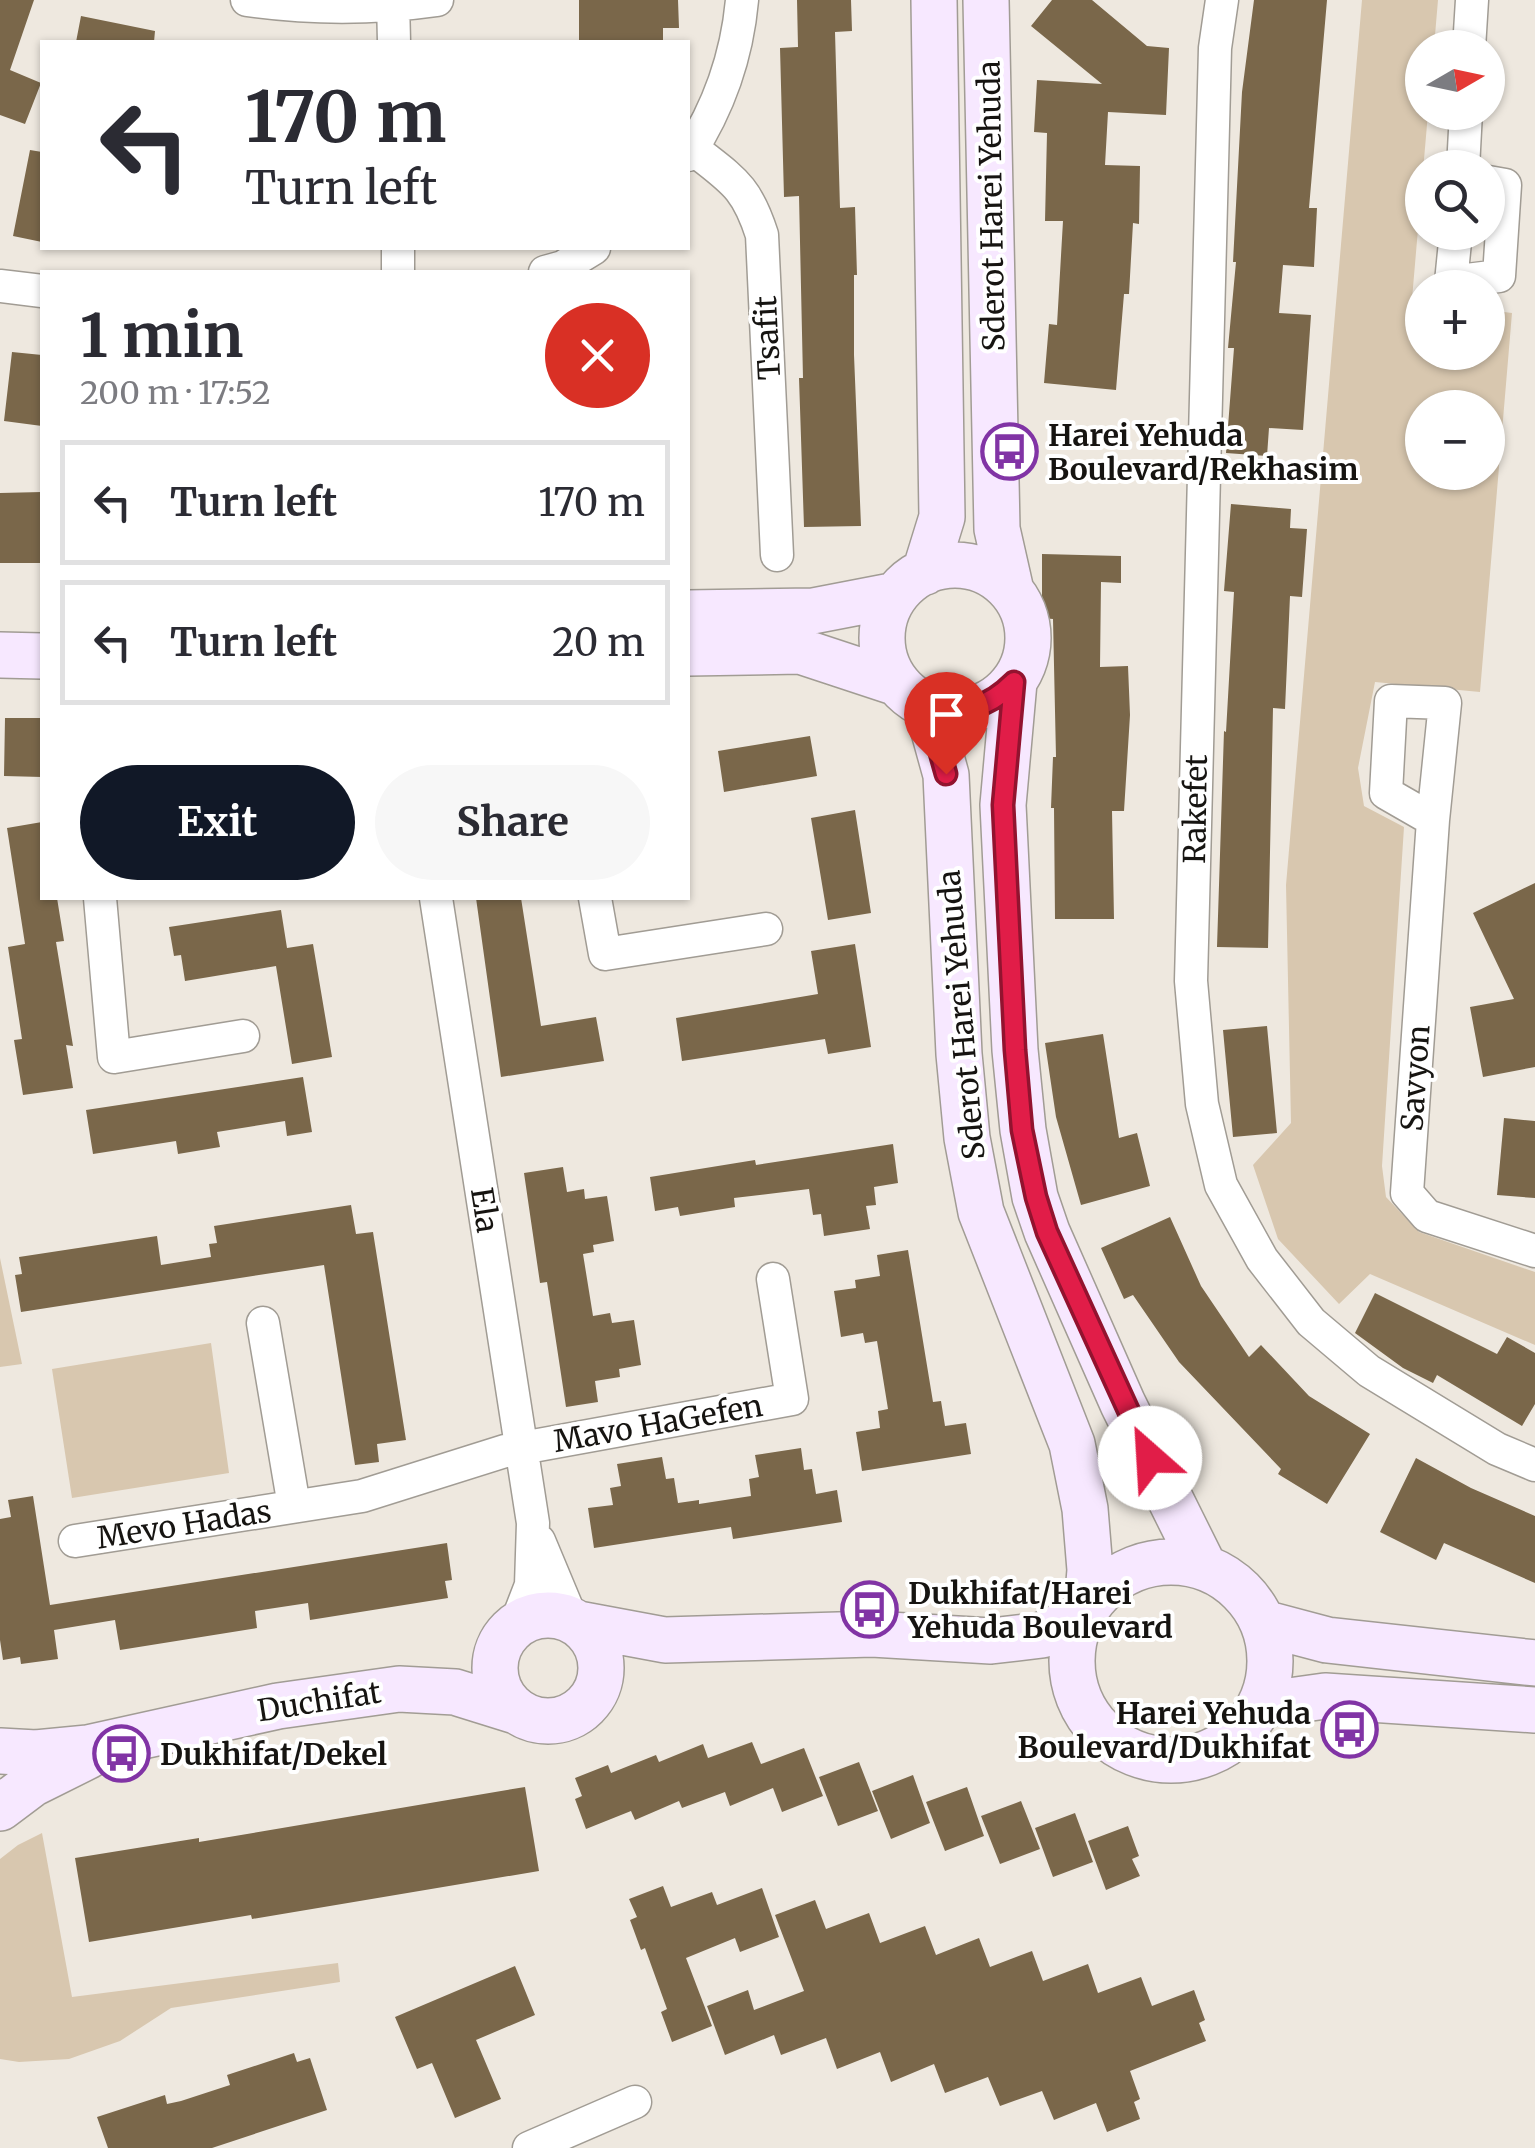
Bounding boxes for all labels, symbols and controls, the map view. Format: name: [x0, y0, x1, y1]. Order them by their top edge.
north arrow: [1405, 30, 1505, 130]
map controls: [1405, 30, 1505, 490]
street label: Sderot Harei Yehuda: [969, 60, 1013, 352]
text: 170 m: [245, 73, 446, 161]
icon: left: [80, 80, 210, 210]
button: search: [1405, 150, 1505, 250]
text: Turn left: [245, 160, 437, 216]
button: +: [1405, 270, 1505, 370]
street label: Tsafit: [746, 295, 788, 381]
text: 1 min: [80, 298, 243, 373]
button: close: [545, 303, 650, 408]
text: 200 m · 17:52: [80, 373, 271, 413]
button: −: [1405, 390, 1505, 490]
place label: Harei Yehuda Boulevard/Rekhasim: [1048, 416, 1359, 488]
bus stop icon: Harei Yehuda Boulevard/Rekhasim: [979, 422, 1039, 482]
icon: left: [85, 475, 140, 530]
text: Turn left: [170, 479, 337, 526]
text: 170 m: [538, 479, 645, 526]
icon: left: [85, 615, 140, 670]
text: Turn left: [170, 619, 337, 666]
text: 20 m: [552, 619, 645, 666]
pin: [904, 672, 989, 775]
icon: arrive: [919, 687, 974, 742]
street label: Rakefet: [1175, 754, 1215, 864]
button: Exit: [80, 765, 355, 880]
button: Share: [375, 765, 650, 880]
street label: Sderot Harei Yehuda: [929, 869, 993, 1161]
street label: Savyon: [1392, 1023, 1438, 1133]
street label: Ela: [463, 1185, 507, 1235]
street label: Mavo HaGefen: [551, 1386, 766, 1460]
position arrow: [1098, 1406, 1202, 1510]
street label: Mevo Hadas: [94, 1491, 274, 1557]
place label: Dukhifat/Harei Yehuda Boulevard: [907, 1574, 1173, 1646]
bus stop icon: Dukhifat/Harei Yehuda Boulevard: [839, 1580, 899, 1640]
street label: Duchifat: [254, 1672, 384, 1730]
place label: Harei Yehuda Boulevard/Dukhifat: [1018, 1694, 1311, 1766]
bus stop icon: Harei Yehuda Boulevard/Dukhifat: [1320, 1700, 1380, 1760]
bus stop icon: Dukhifat/Dekel: [91, 1724, 151, 1784]
place label: Dukhifat/Dekel: [160, 1735, 387, 1773]

